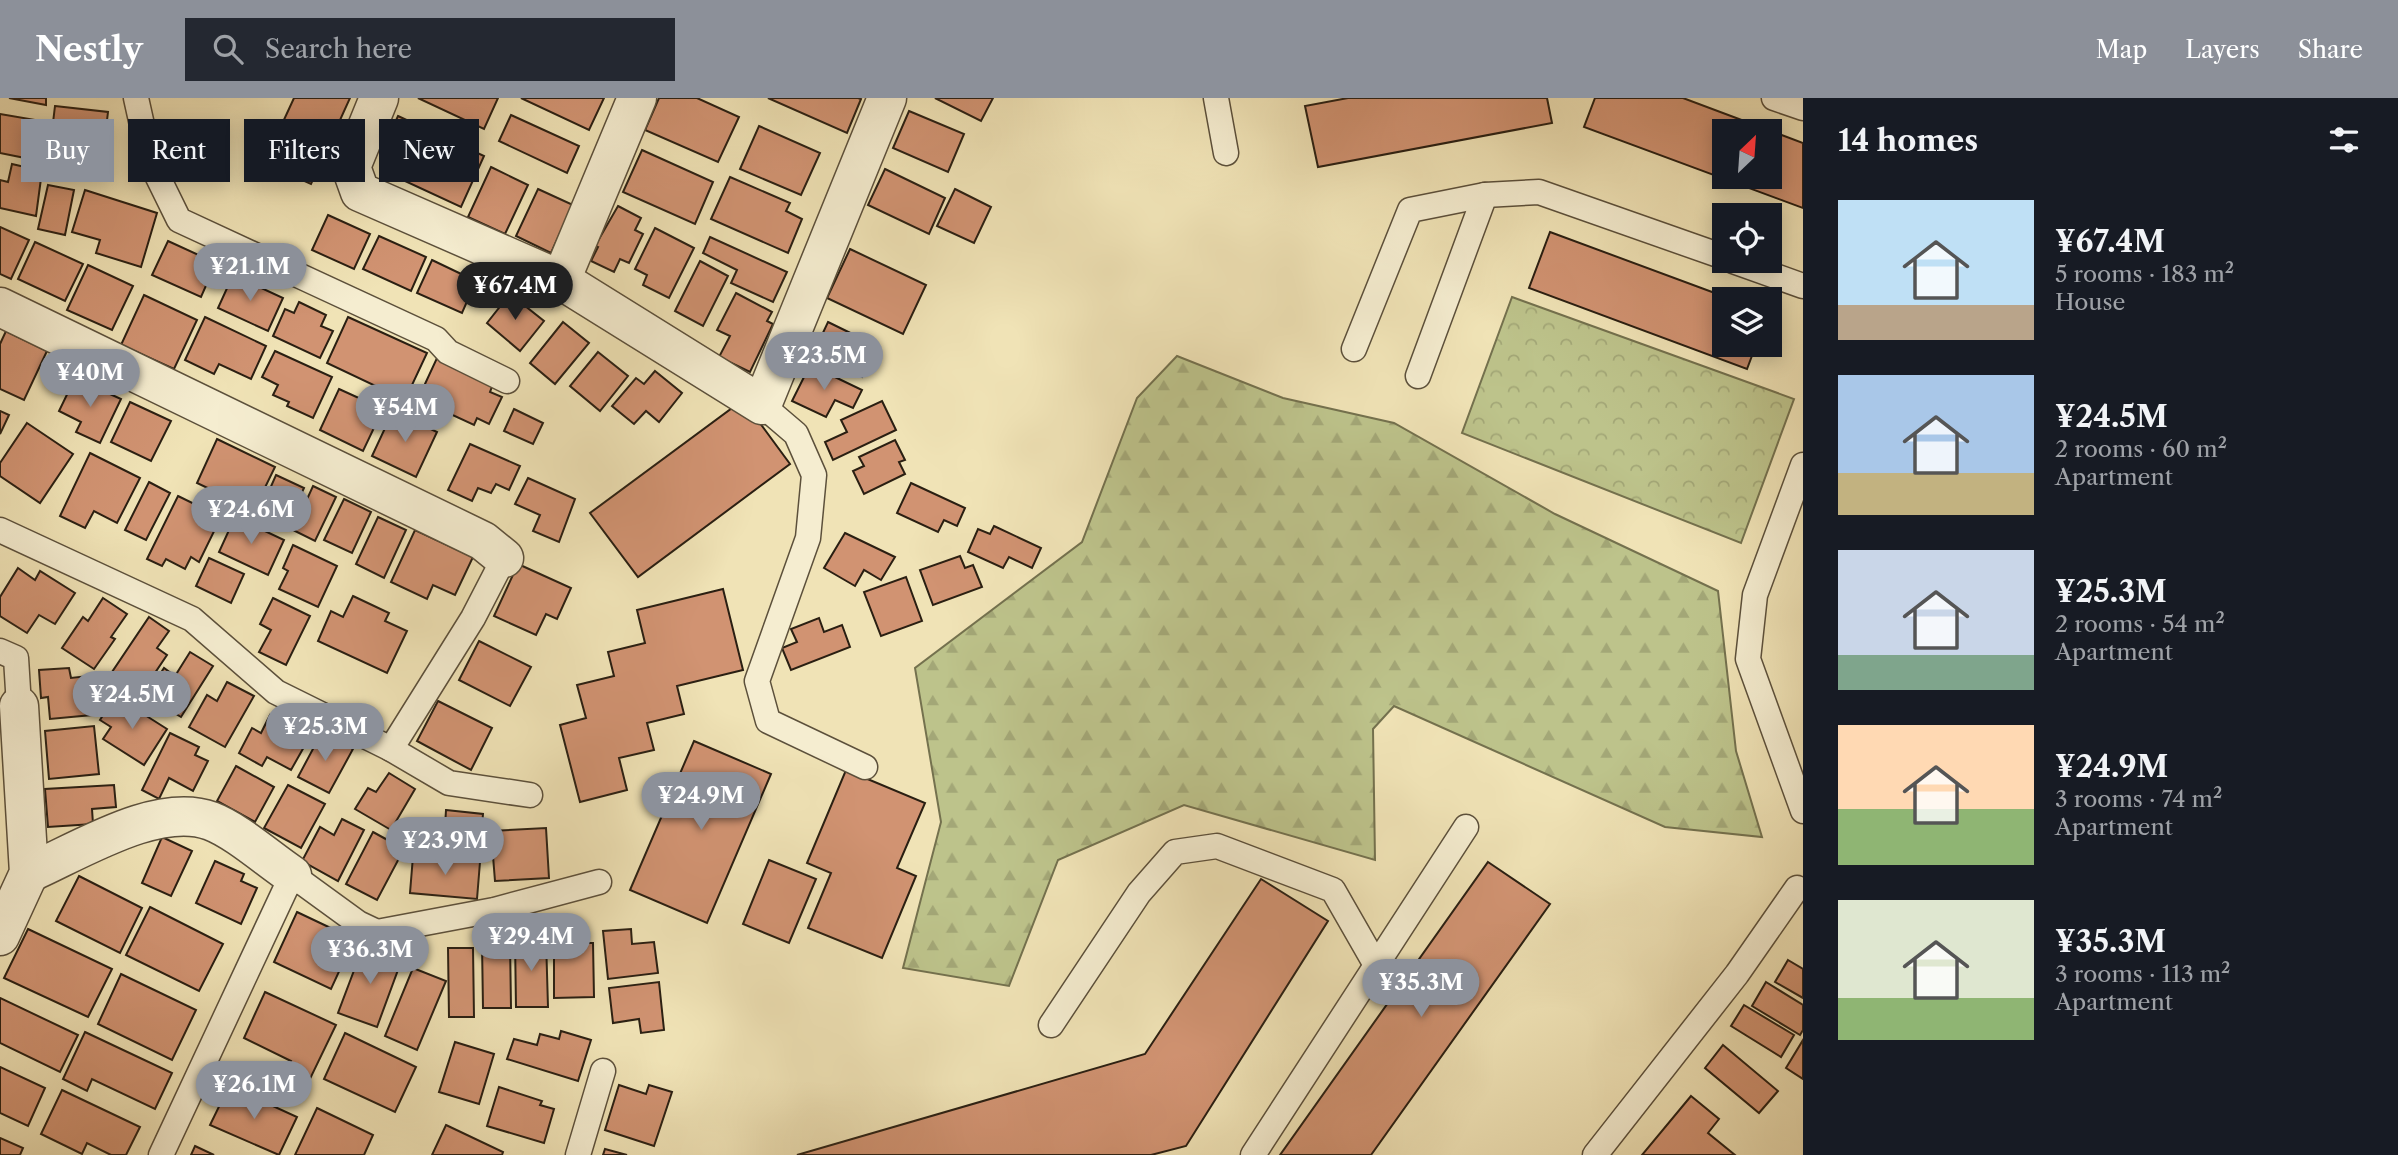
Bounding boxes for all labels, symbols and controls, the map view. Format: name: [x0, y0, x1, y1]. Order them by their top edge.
search box: [185, 18, 675, 81]
text: Nestly: [35, 29, 143, 70]
icon: search: [209, 30, 247, 68]
text: Search here: [265, 33, 412, 65]
text: Map: [2096, 35, 2147, 64]
text: Layers: [2185, 35, 2260, 64]
text: Share: [2298, 35, 2363, 64]
chip: Buy: [21, 119, 114, 182]
chip: Rent: [128, 119, 230, 182]
chip: Filters: [244, 119, 365, 182]
chip: New: [379, 119, 479, 182]
north arrow: [1712, 119, 1782, 189]
map controls: [1712, 119, 1782, 357]
icon: filters: [2325, 121, 2363, 159]
text: 14 homes: [1838, 122, 1978, 159]
button: locate: [1712, 203, 1782, 273]
text: ¥67.4M: [2055, 223, 2165, 260]
icon: home: [1894, 228, 1978, 312]
pin: ¥21.1M: [193, 244, 307, 303]
text: ¥21.1M: [210, 252, 290, 280]
text: 5 rooms · 183 m²: [2055, 260, 2234, 288]
pin: ¥67.4M: [458, 262, 572, 322]
text: ¥67.4M: [473, 271, 557, 299]
button: layers: [1712, 287, 1782, 357]
text: House: [2055, 288, 2125, 316]
pin: ¥23.5M: [767, 332, 881, 392]
text: ¥23.5M: [781, 341, 867, 369]
pin: ¥40M: [49, 350, 131, 409]
text: ¥40M: [56, 358, 124, 386]
pin: ¥54M: [364, 384, 446, 444]
text: ¥54M: [372, 393, 438, 421]
text: ¥24.5M: [2055, 398, 2168, 435]
icon: home: [1894, 403, 1978, 487]
text: 2 rooms · 60 m²: [2055, 435, 2227, 463]
text: Apartment: [2055, 463, 2173, 491]
pin: ¥24.6M: [194, 486, 308, 546]
text: ¥24.6M: [207, 495, 295, 523]
text: ¥25.3M: [2055, 573, 2167, 610]
icon: home: [1894, 578, 1978, 662]
text: 2 rooms · 54 m²: [2055, 610, 2225, 638]
text: Apartment: [2055, 638, 2173, 666]
pin: ¥24.5M: [75, 672, 189, 731]
text: ¥24.5M: [89, 680, 175, 708]
pin: ¥25.3M: [268, 704, 382, 763]
text: ¥25.3M: [282, 712, 368, 740]
text: ¥24.9M: [2055, 748, 2168, 785]
icon: home: [1894, 753, 1978, 837]
pin: ¥24.9M: [644, 772, 758, 832]
text: ¥24.9M: [658, 781, 744, 809]
text: 3 rooms · 74 m²: [2055, 785, 2222, 813]
text: Apartment: [2055, 813, 2173, 841]
pin: ¥23.9M: [388, 818, 502, 877]
text: ¥23.9M: [402, 826, 488, 854]
pin: ¥29.4M: [474, 914, 588, 973]
text: ¥29.4M: [488, 922, 574, 950]
text: ¥35.3M: [2055, 923, 2166, 960]
pin: ¥36.3M: [313, 926, 427, 986]
icon: home: [1894, 928, 1978, 1012]
text: ¥36.3M: [327, 935, 413, 963]
pin: ¥35.3M: [1364, 960, 1478, 1019]
text: 3 rooms · 113 m²: [2055, 960, 2231, 988]
text: ¥35.3M: [1378, 968, 1464, 996]
text: Apartment: [2055, 988, 2173, 1016]
pin: ¥26.1M: [197, 1062, 311, 1121]
text: ¥26.1M: [212, 1070, 296, 1098]

